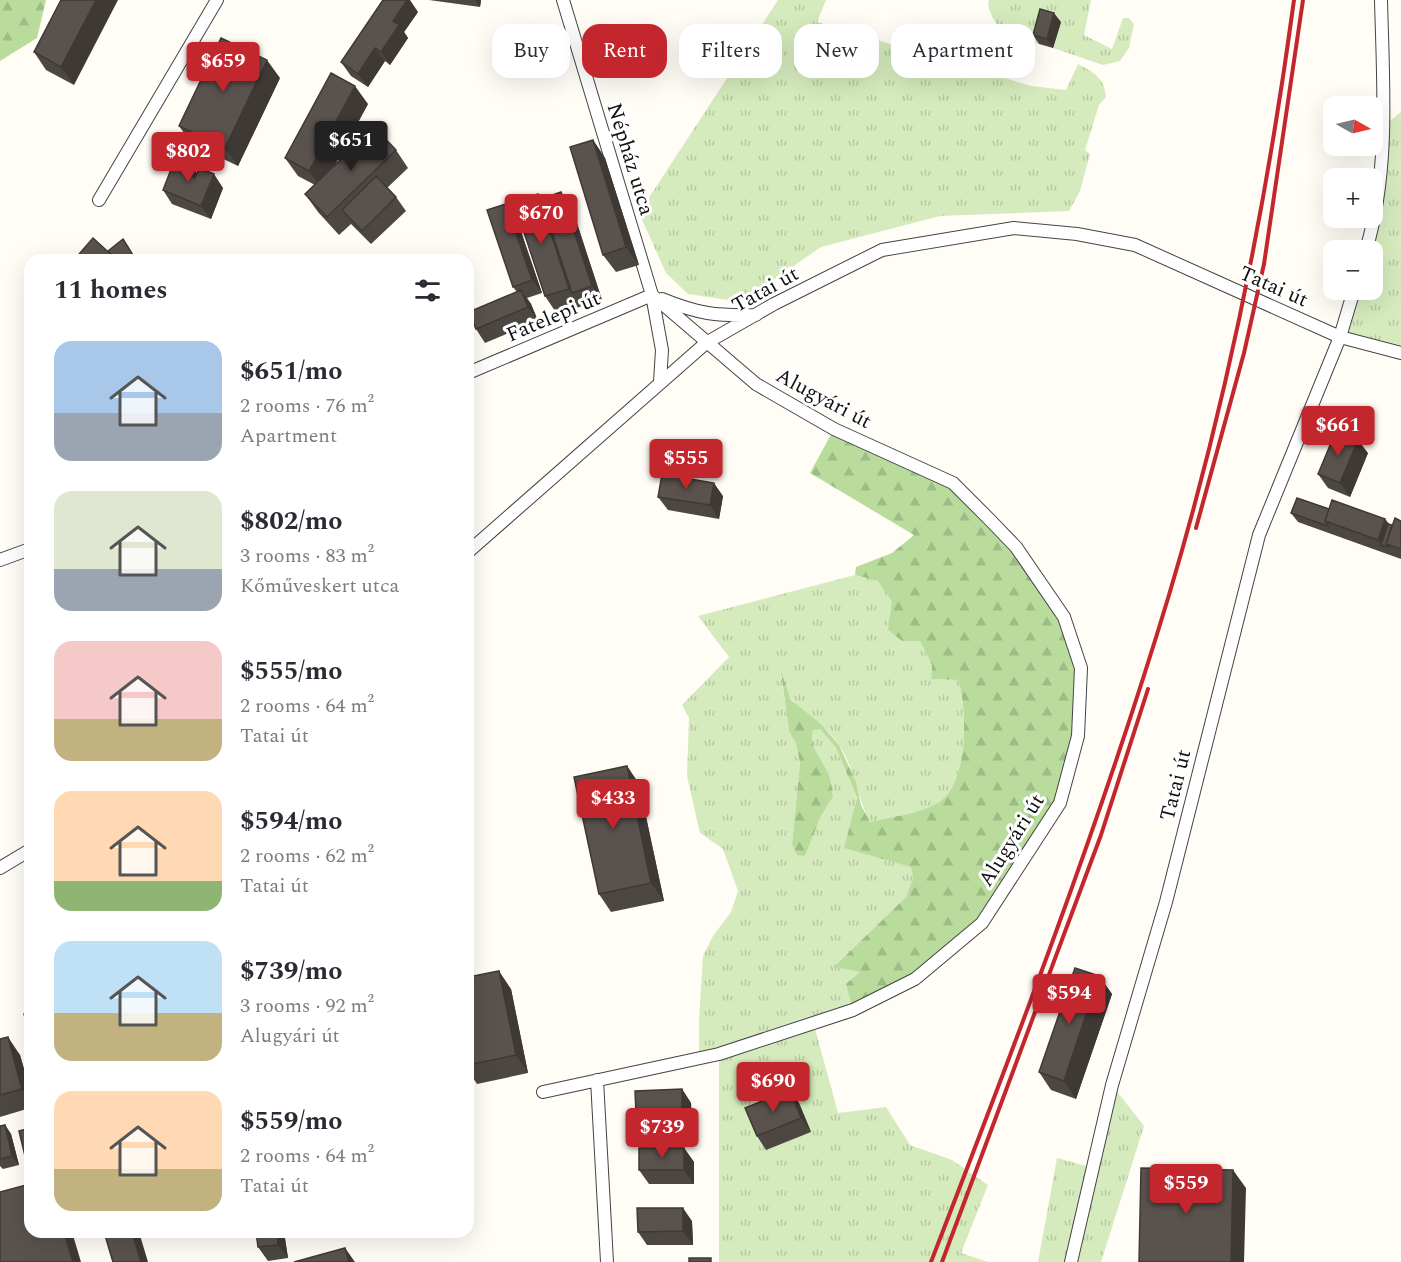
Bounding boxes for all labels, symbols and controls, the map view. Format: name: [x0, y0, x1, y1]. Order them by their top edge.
chip: Buy: [492, 24, 570, 78]
chip: Rent: [582, 24, 667, 78]
chip: Filters: [679, 24, 782, 78]
chip: New: [794, 24, 879, 78]
chip: Apartment: [891, 24, 1035, 78]
pin: $659: [187, 42, 259, 93]
text: $659: [201, 46, 245, 76]
north arrow: [1323, 96, 1383, 156]
map controls: [1323, 96, 1383, 300]
street label: Népház utca: [598, 99, 663, 220]
pin: $651: [315, 121, 387, 172]
text: $651: [329, 125, 373, 155]
pin: $802: [152, 132, 224, 183]
text: $802: [166, 136, 210, 166]
button: +: [1323, 168, 1383, 228]
pin: $670: [505, 194, 577, 245]
text: $670: [519, 198, 563, 228]
button: −: [1323, 240, 1383, 300]
street label: Tatai út: [726, 258, 805, 321]
street label: Tatai út: [1234, 258, 1313, 316]
text: 11 homes: [54, 270, 168, 310]
icon: filters: [411, 274, 444, 307]
street label: Fatelepi út: [501, 283, 605, 351]
text: $651/mo: [240, 351, 343, 391]
street label: Alugyári út: [770, 360, 877, 438]
icon: home: [102, 365, 174, 437]
text: 2 rooms · 76 m²: [240, 391, 374, 421]
pin: $661: [1302, 406, 1374, 457]
text: $661: [1316, 410, 1360, 440]
text: Apartment: [240, 421, 337, 451]
pin: $555: [650, 439, 722, 490]
text: $555: [664, 443, 708, 473]
text: $802/mo: [240, 501, 343, 541]
icon: home: [102, 515, 174, 587]
text: 3 rooms · 83 m²: [240, 541, 374, 571]
text: Kőműveskert utca: [240, 571, 399, 601]
text: $555/mo: [240, 651, 343, 691]
icon: home: [102, 665, 174, 737]
text: 2 rooms · 64 m²: [240, 691, 374, 721]
text: Tatai út: [240, 721, 309, 751]
street label: Tatai út: [1152, 746, 1200, 824]
pin: $433: [577, 779, 649, 830]
text: $433: [591, 783, 635, 813]
street label: Alugyári út: [971, 788, 1053, 893]
text: $594/mo: [240, 801, 343, 841]
icon: home: [102, 815, 174, 887]
text: 2 rooms · 62 m²: [240, 841, 374, 871]
text: Tatai út: [240, 871, 309, 901]
text: $739/mo: [240, 951, 343, 991]
icon: home: [102, 965, 174, 1037]
pin: $594: [1033, 974, 1105, 1025]
text: $594: [1047, 978, 1091, 1008]
text: 3 rooms · 92 m²: [240, 991, 374, 1021]
text: Alugyári út: [240, 1021, 340, 1051]
pin: $690: [737, 1062, 809, 1113]
text: $690: [751, 1066, 795, 1096]
text: $559/mo: [240, 1101, 343, 1141]
pin: $739: [626, 1108, 698, 1159]
text: $739: [640, 1112, 684, 1142]
icon: home: [102, 1115, 174, 1187]
text: 2 rooms · 64 m²: [240, 1141, 374, 1171]
pin: $559: [1150, 1164, 1222, 1215]
text: $559: [1164, 1168, 1208, 1198]
text: Tatai út: [240, 1171, 309, 1201]

